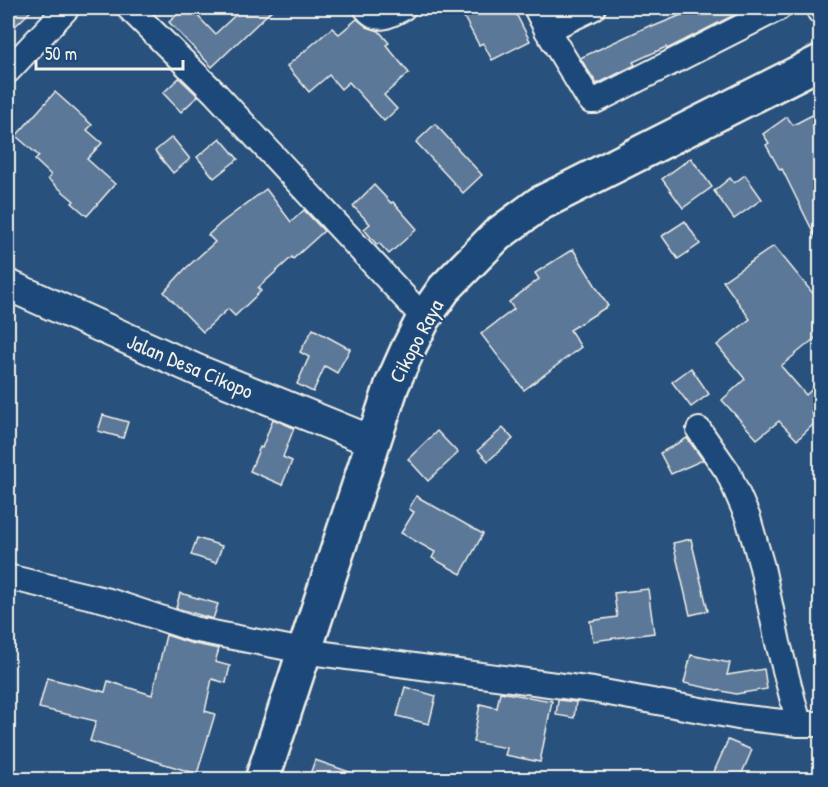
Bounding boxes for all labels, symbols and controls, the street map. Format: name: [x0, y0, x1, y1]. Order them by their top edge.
scale bar: [36, 33, 183, 71]
text: 50 m: [45, 41, 77, 66]
street label: Cikopo Raya: [382, 294, 450, 388]
street label: Jalan Desa Cikopo: [122, 326, 258, 406]

